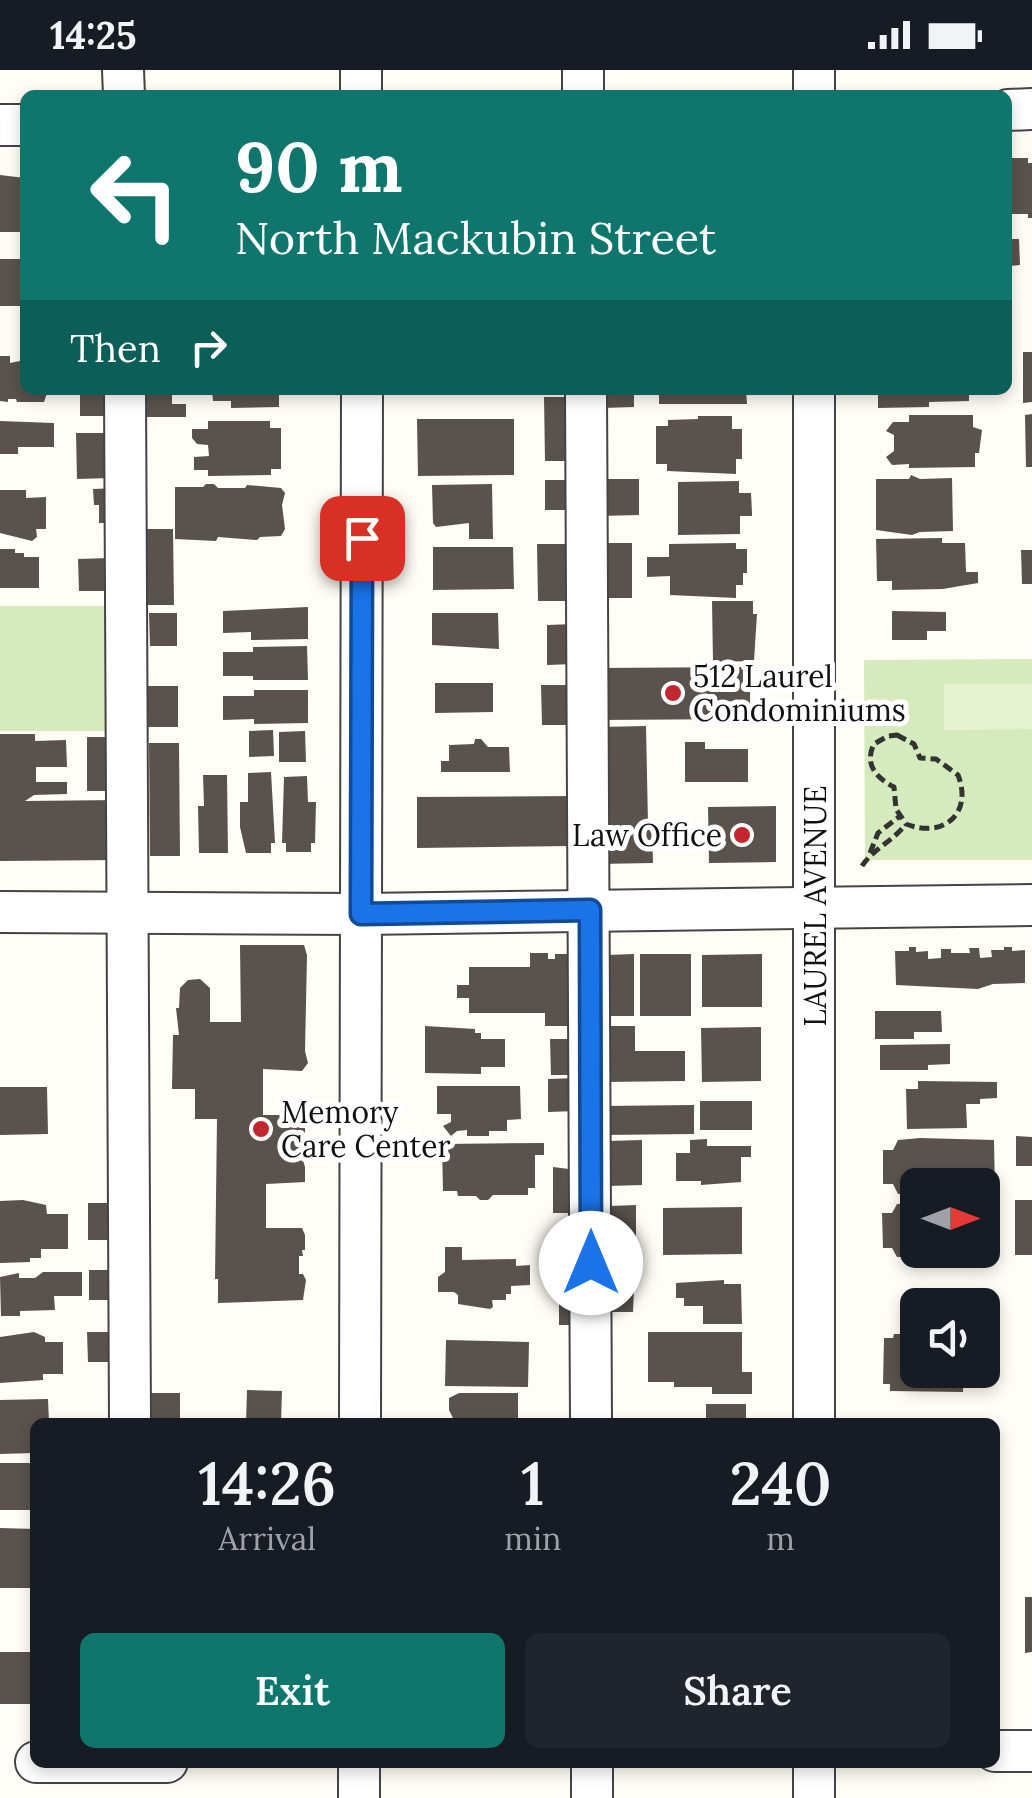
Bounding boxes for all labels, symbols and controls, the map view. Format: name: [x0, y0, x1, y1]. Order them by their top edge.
text: 14:25: [50, 11, 137, 59]
text: 90 m: [235, 122, 403, 211]
icon: left: [70, 130, 200, 260]
text: North Mackubin Street: [235, 209, 716, 266]
icon: right: [181, 320, 236, 375]
text: Then: [70, 324, 161, 372]
pin: [320, 496, 405, 581]
icon: arrive: [335, 511, 390, 566]
place label: 512 Laurel Condominiums: [693, 657, 906, 729]
marker: 512 Laurel Condominiums: [662, 682, 684, 704]
street label: LAUREL AVENUE: [796, 785, 834, 1027]
place label: Law Office: [572, 816, 722, 854]
marker: Law Office: [731, 824, 753, 846]
place label: Memory Care Center: [281, 1093, 450, 1165]
marker: Memory Care Center: [250, 1118, 272, 1140]
north arrow: [900, 1168, 1000, 1268]
map controls: [900, 1168, 1000, 1388]
position arrow: [539, 1211, 643, 1315]
button: sound: [900, 1288, 1000, 1388]
text: 14:26: [198, 1445, 336, 1521]
text: 1: [521, 1445, 545, 1521]
text: 240: [730, 1445, 832, 1521]
text: Arrival: [218, 1518, 316, 1559]
text: min: [504, 1518, 561, 1559]
text: m: [766, 1518, 795, 1559]
button: Exit: [80, 1633, 505, 1748]
button: Share: [525, 1633, 950, 1748]

